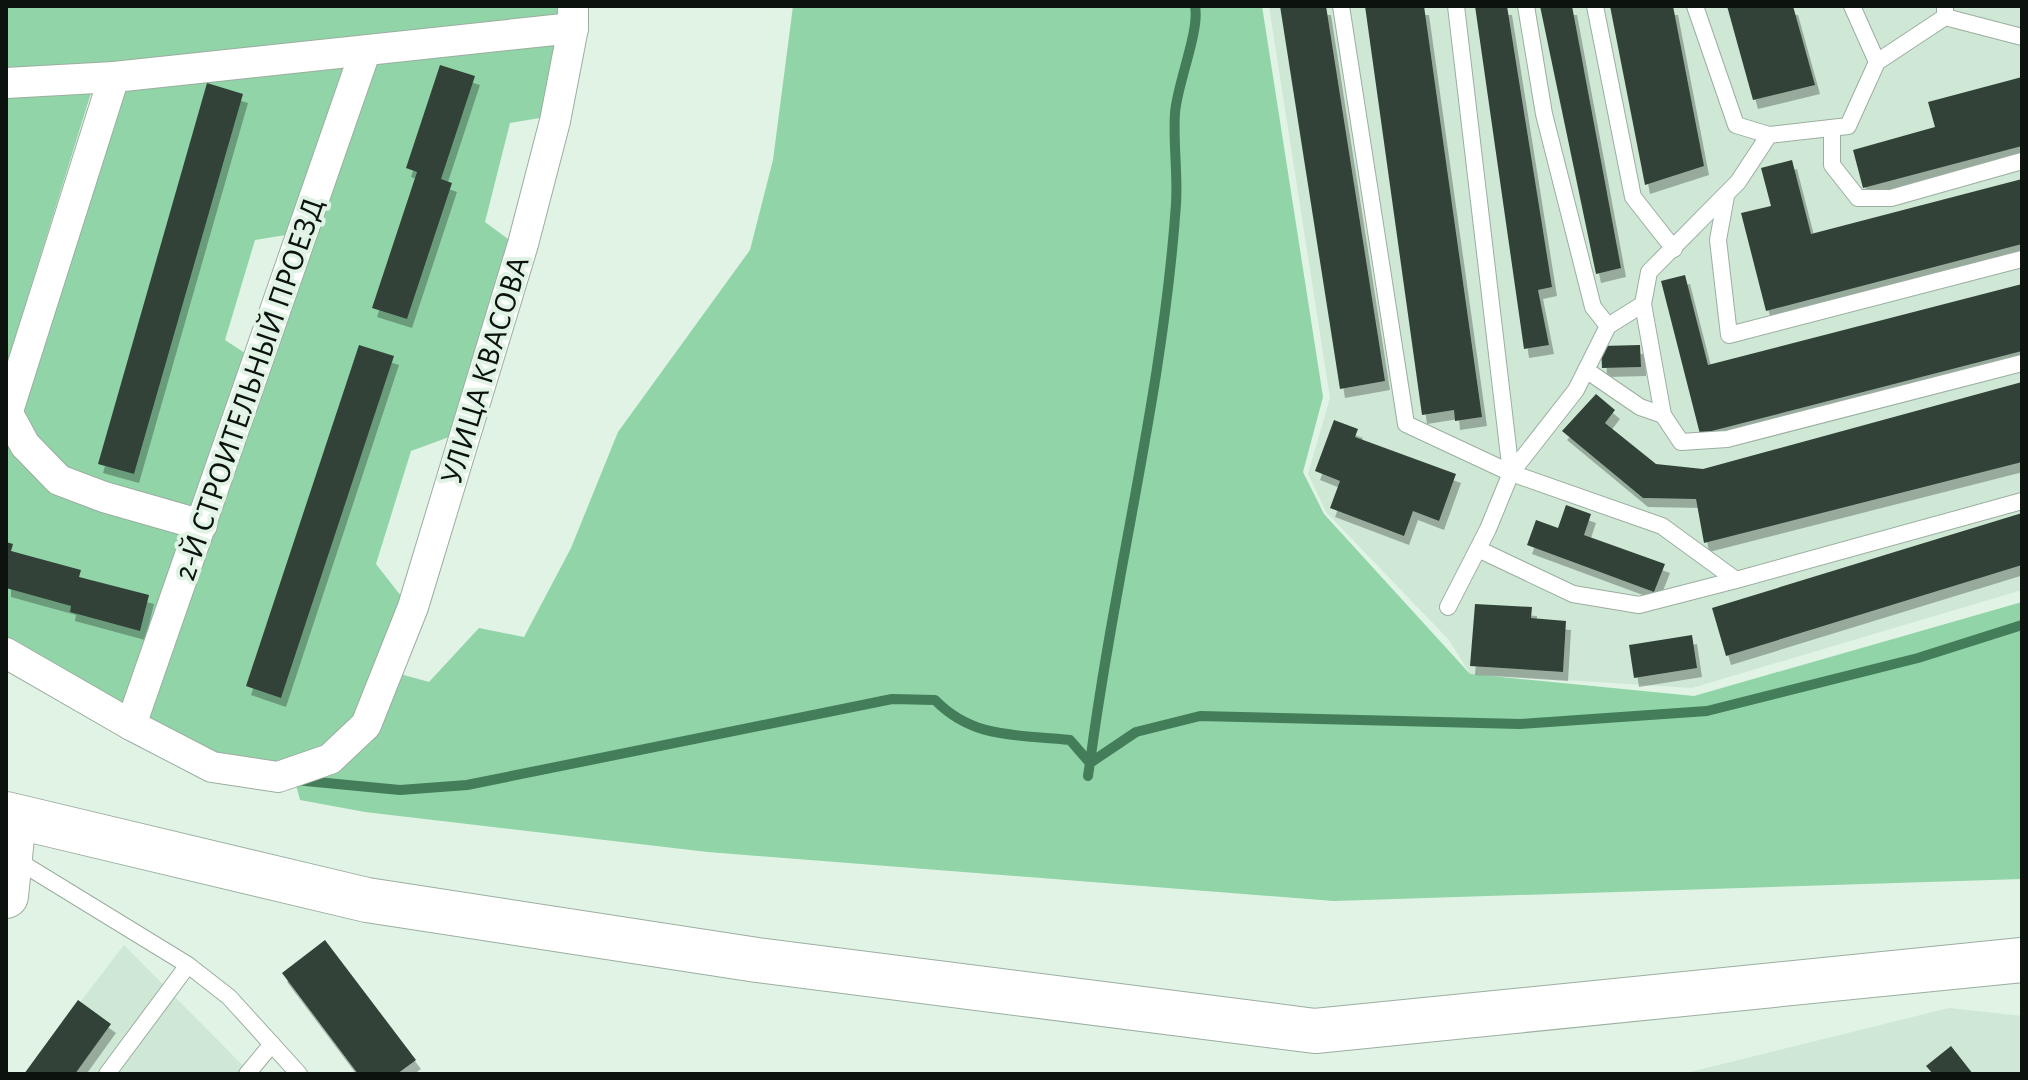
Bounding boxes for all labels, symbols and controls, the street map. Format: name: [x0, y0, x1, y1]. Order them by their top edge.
street label: 2-Й СТРОИТЕЛЬНЫЙ ПРОЕЗД: [168, 194, 330, 584]
street label: УЛИЦА КВАСОВА: [435, 252, 535, 488]

